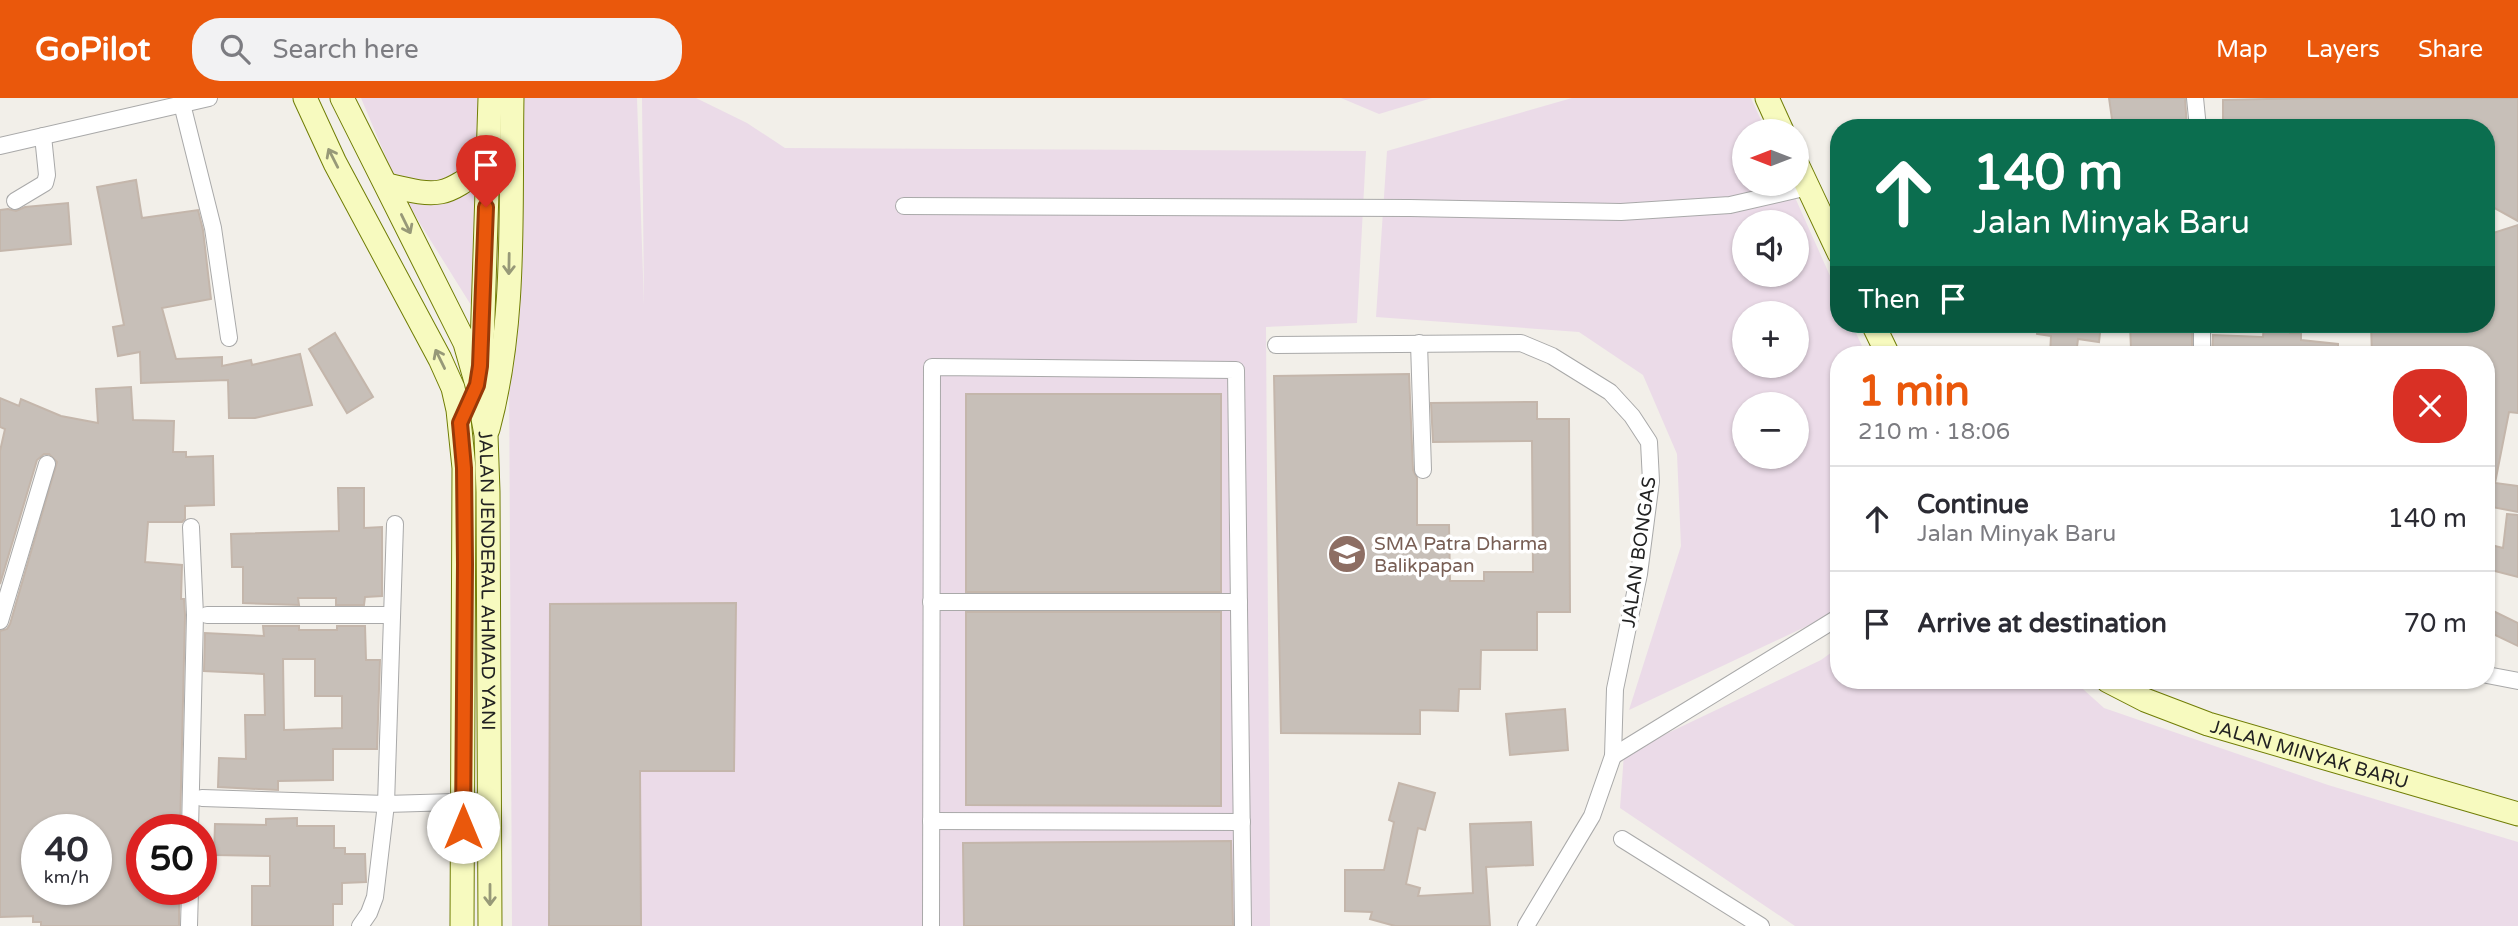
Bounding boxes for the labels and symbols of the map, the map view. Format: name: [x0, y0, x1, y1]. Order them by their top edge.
north arrow: [1732, 119, 1810, 196]
pin: [456, 135, 516, 207]
one-way arrow: [325, 148, 339, 169]
one-way arrow: [400, 213, 414, 234]
one-way arrow: [502, 252, 516, 275]
one-way arrow: [432, 349, 446, 370]
street label: JALAN JENDERAL AHMAD YANI: [473, 428, 499, 731]
street label: JALAN BONGAS: [1618, 475, 1660, 629]
school or university icon: SMA Patra Dharma Balikpapan: [1326, 533, 1368, 575]
place label: SMA Patra Dharma Balikpapan: [1374, 533, 1548, 577]
street label: JALAN MINYAK BARU: [2208, 715, 2411, 794]
position arrow: [426, 790, 500, 864]
speed limit sign: 50: [126, 814, 217, 905]
one-way arrow: [483, 884, 497, 907]

